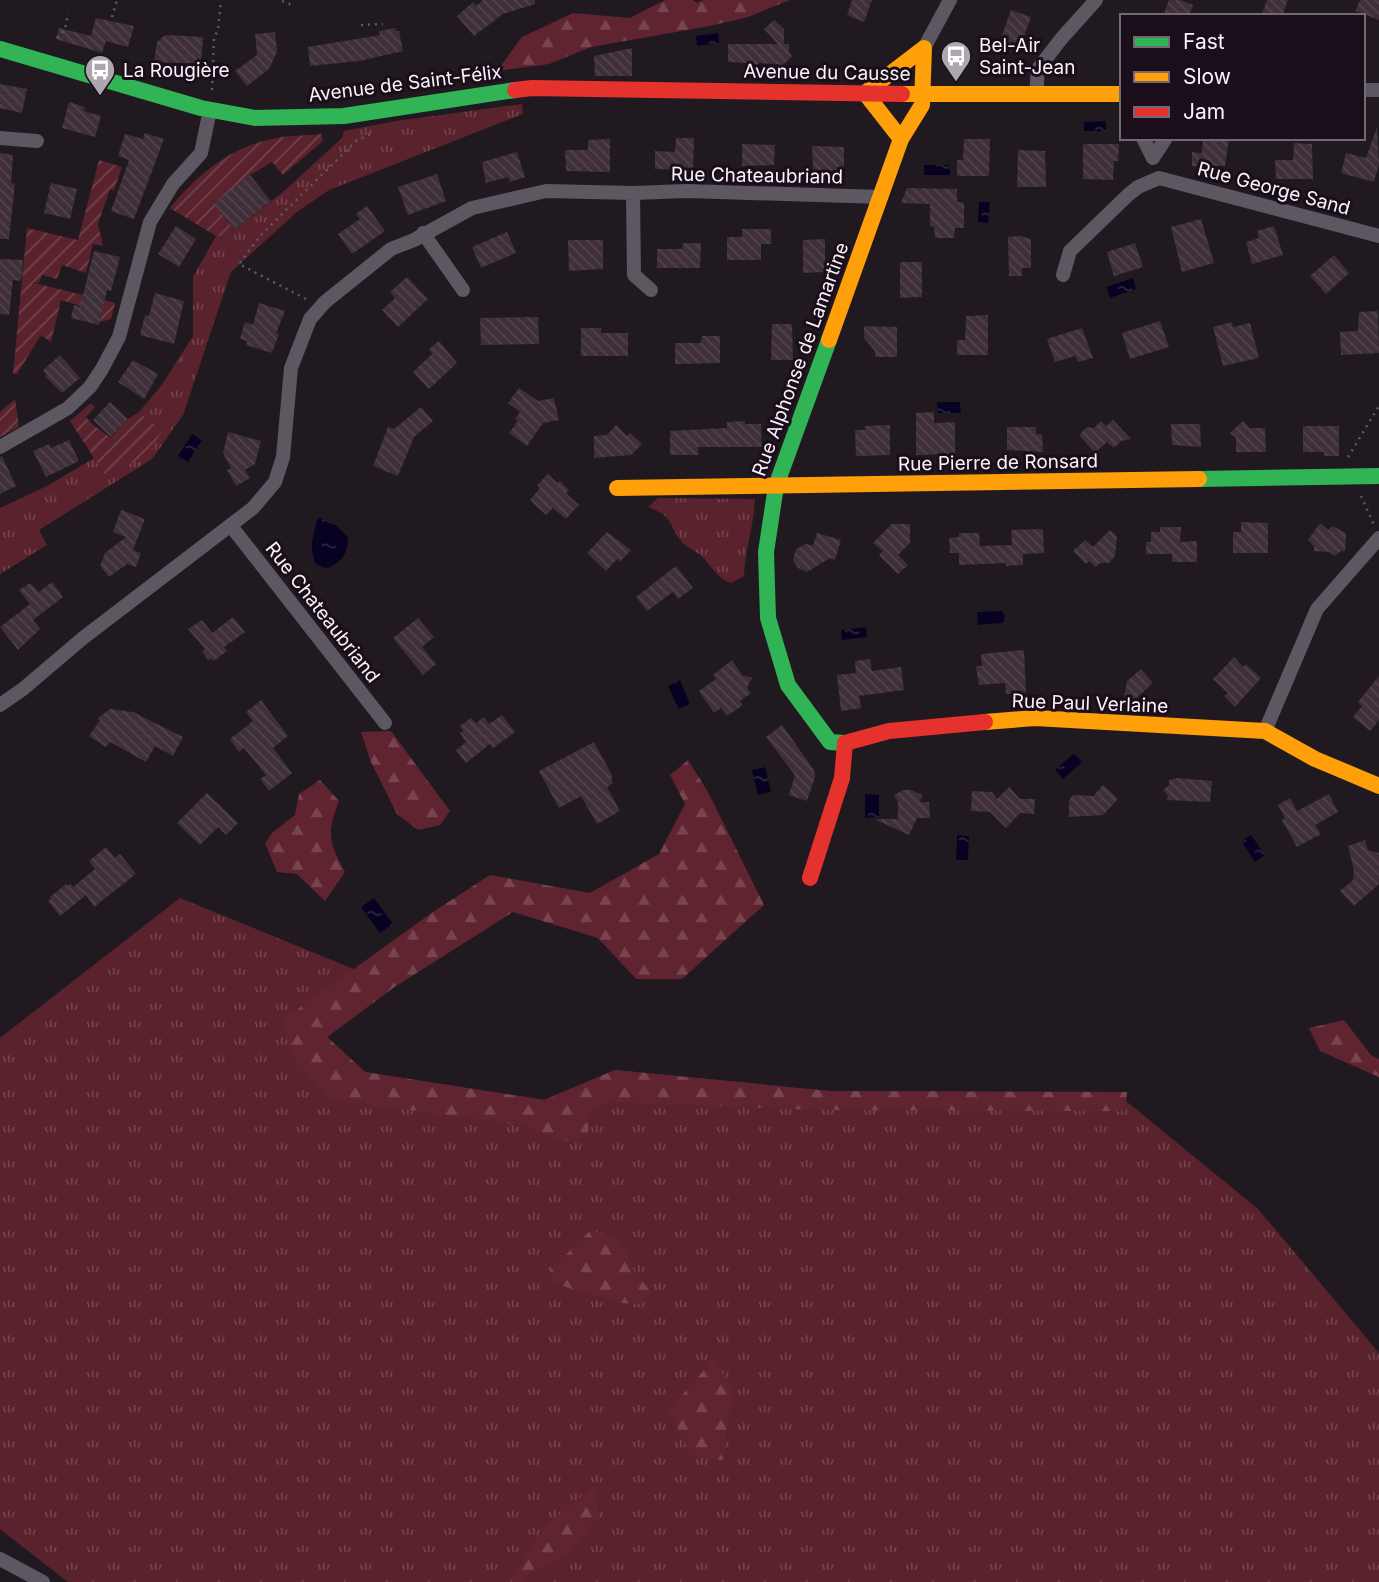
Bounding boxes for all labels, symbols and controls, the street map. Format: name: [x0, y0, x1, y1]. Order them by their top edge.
legend: [1120, 14, 1365, 140]
text: Fast: [1183, 29, 1225, 54]
place label: Bel-Air Saint-Jean: [979, 34, 1075, 79]
bus stop icon: Bel-Air Saint-Jean: [939, 39, 973, 83]
bus stop icon: La Rougière: [83, 53, 117, 97]
place label: La Rougière: [123, 59, 230, 82]
street label: Avenue de Saint-Félix: [307, 60, 503, 107]
street label: Avenue du Causse: [743, 60, 911, 85]
text: Slow: [1183, 64, 1231, 89]
text: Jam: [1183, 99, 1225, 124]
street label: Rue George Sand: [1195, 157, 1353, 220]
street label: Rue Chateaubriand: [671, 163, 843, 188]
street label: Rue Alphonse de Lamartine: [747, 239, 853, 479]
street label: Rue Pierre de Ronsard: [898, 449, 1098, 476]
street label: Rue Chateaubriand: [261, 537, 385, 687]
street label: Rue Paul Verlaine: [1011, 689, 1169, 718]

